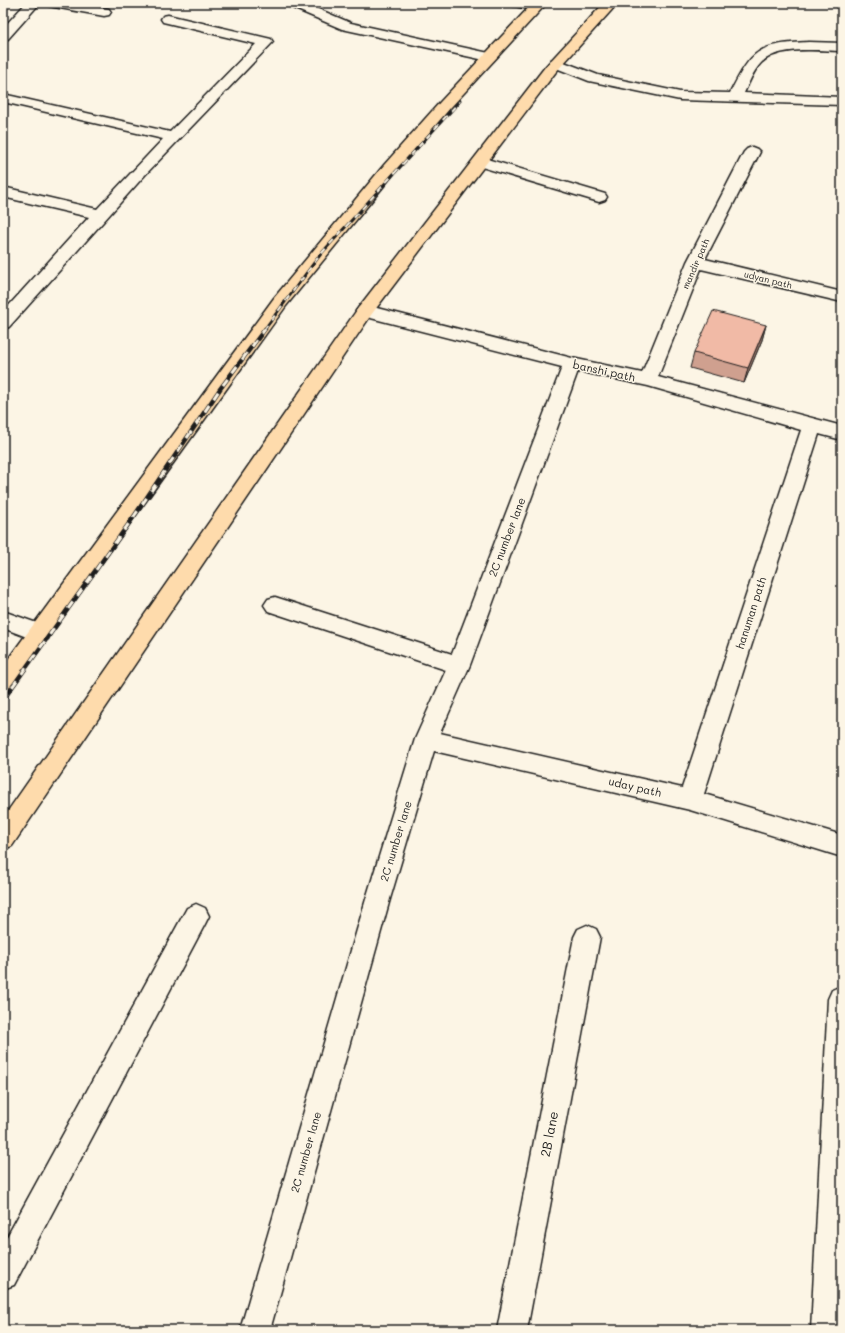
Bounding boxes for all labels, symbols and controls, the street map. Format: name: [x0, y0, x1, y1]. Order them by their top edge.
street label: mandir path: [680, 237, 712, 291]
street label: udyan path: [743, 268, 793, 291]
street label: banshi path: [572, 357, 637, 384]
street label: 2C number lane: [485, 495, 529, 579]
street label: hanuman path: [732, 575, 769, 651]
street label: uday path: [607, 773, 663, 800]
street label: 2C number lane: [376, 798, 415, 883]
street label: 2C number lane: [287, 1109, 324, 1194]
street label: 2B lane: [536, 1110, 561, 1158]

